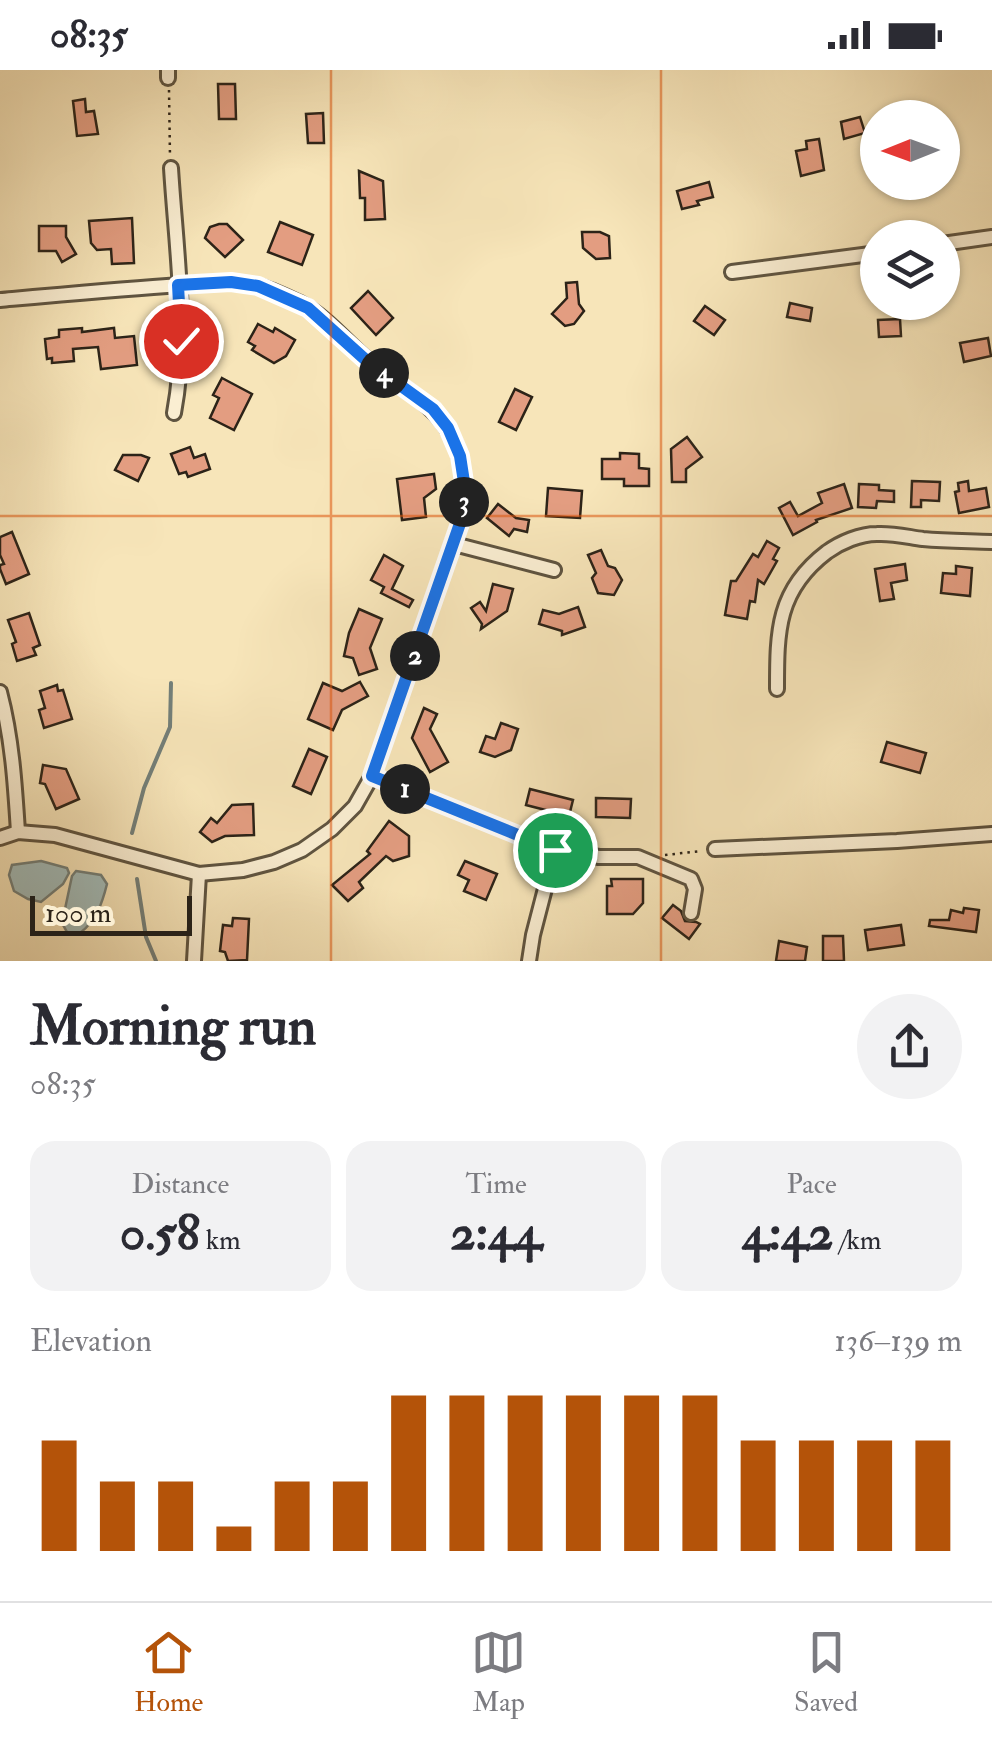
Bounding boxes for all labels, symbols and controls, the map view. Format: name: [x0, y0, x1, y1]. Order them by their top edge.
text: 08:35: [50, 11, 128, 59]
north arrow: [860, 100, 960, 200]
map controls: [860, 100, 960, 320]
button: layers: [860, 220, 960, 320]
pin: [139, 299, 224, 384]
icon: check: [154, 314, 209, 369]
pin: 4: [359, 348, 409, 398]
text: 4: [376, 355, 392, 390]
pin: 3: [439, 477, 489, 527]
text: 3: [459, 484, 469, 519]
pin: 2: [390, 631, 440, 681]
text: 2: [408, 638, 422, 673]
pin: 1: [380, 764, 430, 814]
text: 1: [400, 771, 410, 806]
pin: [513, 808, 598, 893]
icon: arrive: [528, 823, 583, 878]
scale bar: [30, 891, 192, 936]
text: 100 m: [45, 896, 111, 931]
text: Morning run: [30, 992, 316, 1061]
button: share: [857, 994, 962, 1099]
text: 08:35: [30, 1064, 96, 1104]
text: Distance: [131, 1167, 229, 1202]
text: Time: [465, 1167, 527, 1202]
text: Pace: [787, 1167, 837, 1202]
text: 0.58: [120, 1202, 200, 1265]
text: 2:44: [450, 1202, 542, 1265]
text: 4:42: [742, 1202, 833, 1265]
text: km: [200, 1223, 241, 1258]
text: /km: [833, 1223, 882, 1258]
text: Elevation: [30, 1321, 152, 1361]
text: 136–139 m: [834, 1321, 962, 1361]
tab: Home: [134, 1625, 203, 1720]
tab: Map: [471, 1625, 526, 1720]
tab: Saved: [794, 1625, 858, 1720]

